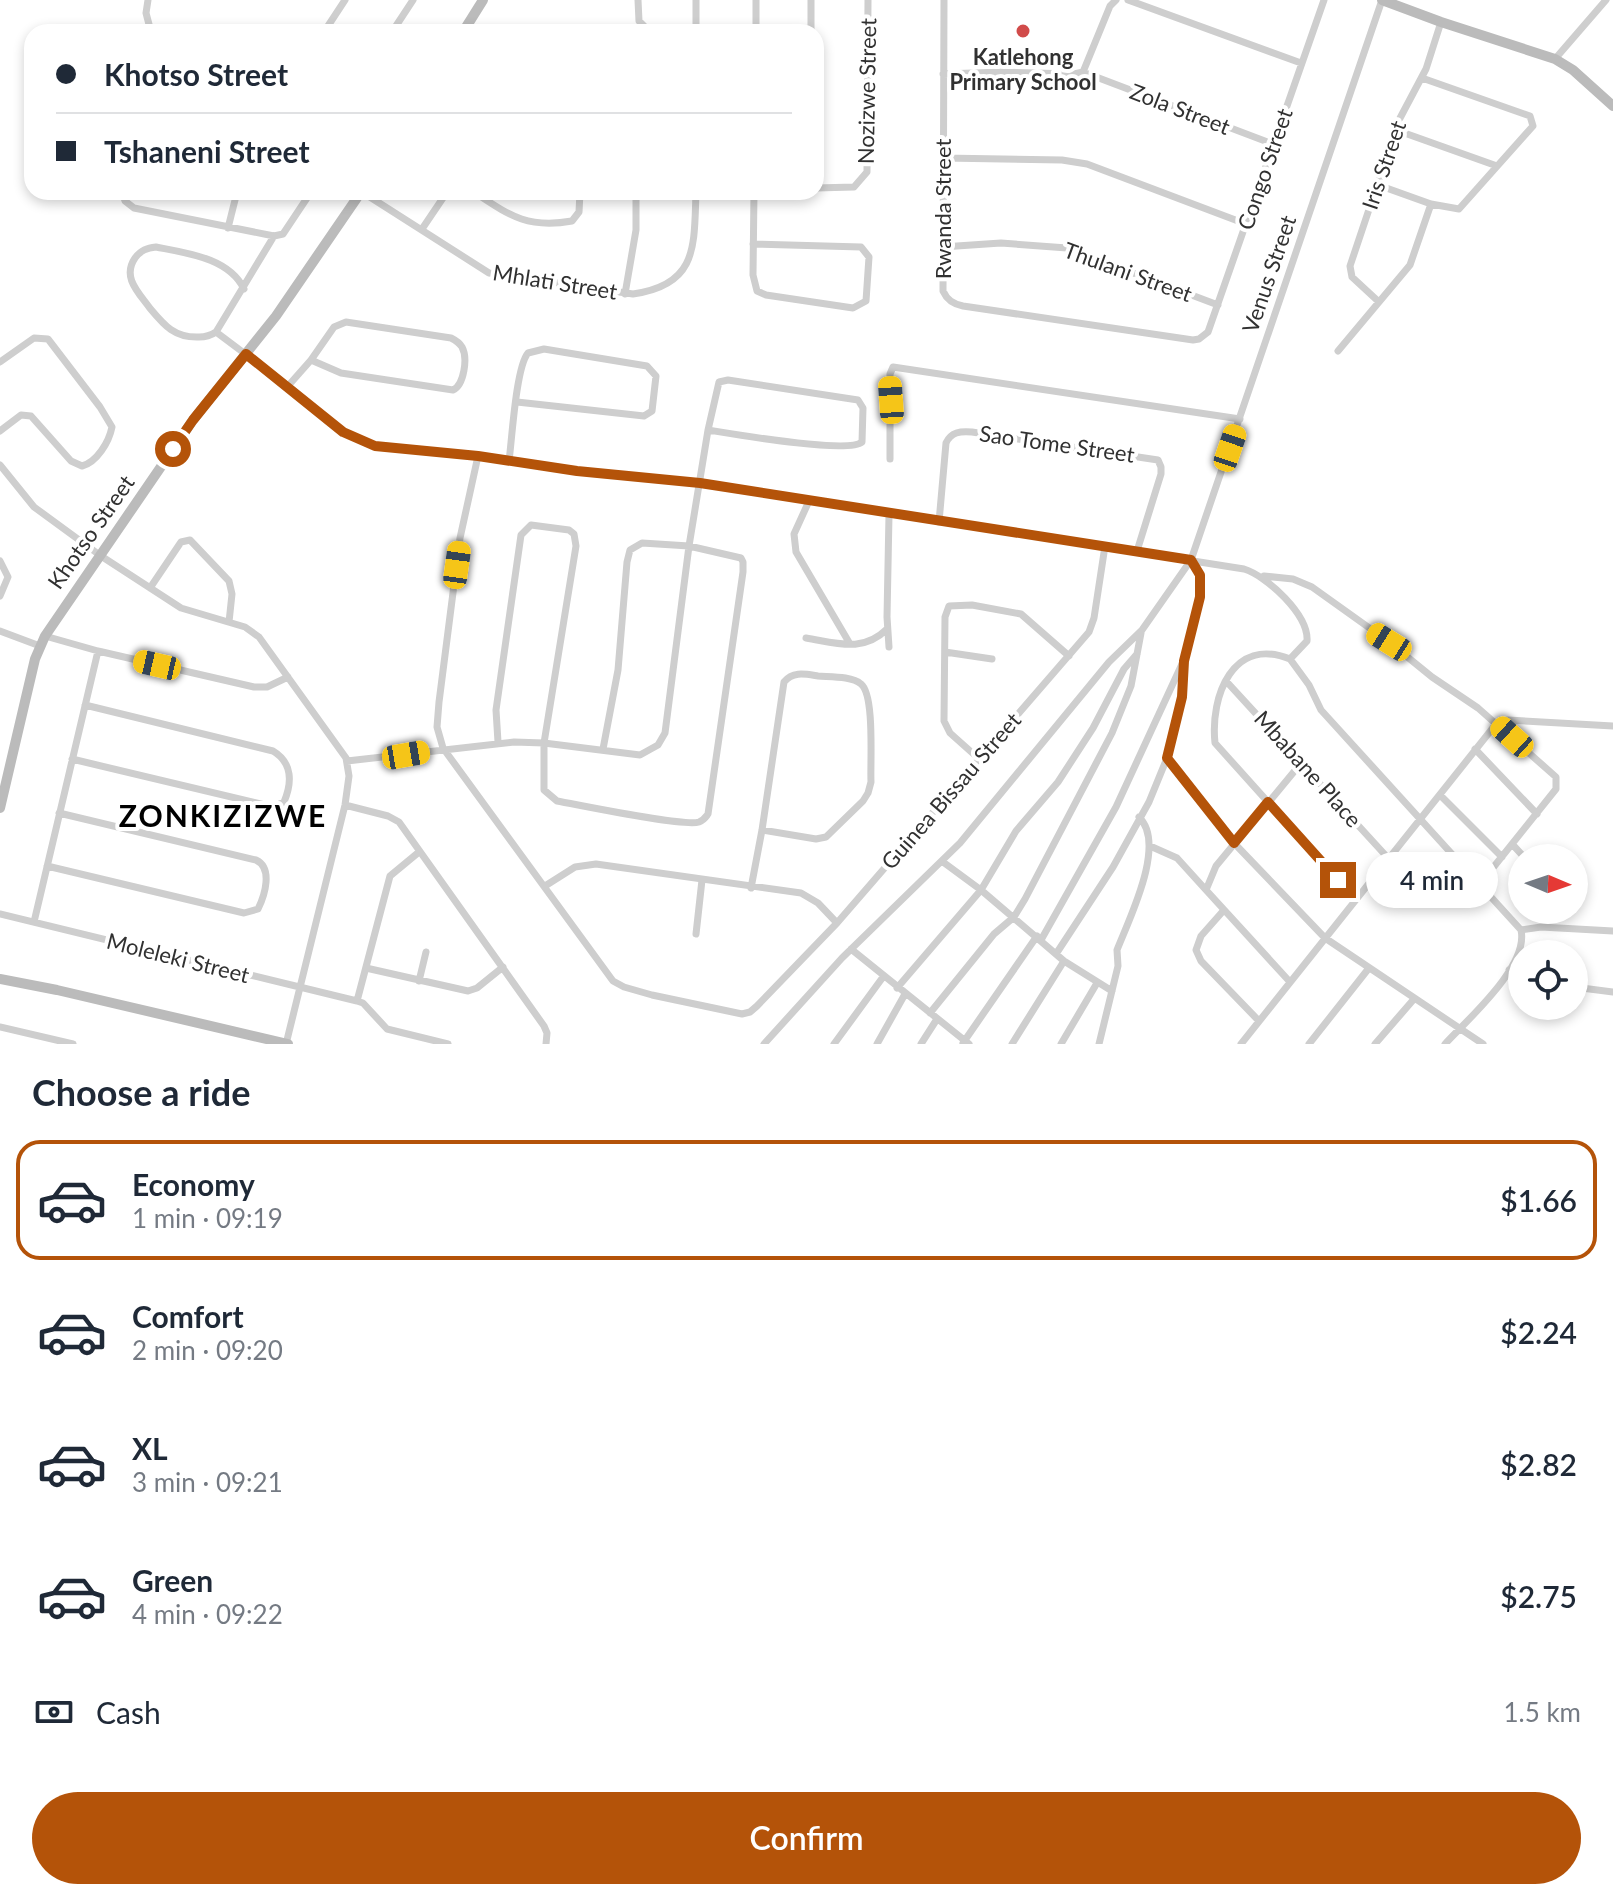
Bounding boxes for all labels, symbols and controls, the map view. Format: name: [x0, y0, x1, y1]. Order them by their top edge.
street label: Nozizwe Street: [852, 18, 881, 164]
marker: Katlehong Primary School: [1014, 22, 1032, 40]
place label: Katlehong Primary School: [949, 43, 1097, 95]
text: Khotso Street: [104, 56, 288, 92]
street label: Zola Street: [1126, 77, 1234, 140]
street label: Congo Street: [1231, 105, 1298, 233]
street label: Iris Street: [1356, 117, 1411, 213]
text: Tshaneni Street: [104, 133, 310, 169]
street label: Rwanda Street: [929, 139, 956, 279]
street label: Venus Street: [1236, 211, 1301, 336]
street label: Thulani Street: [1060, 236, 1196, 307]
street label: Mhlati Street: [491, 258, 619, 305]
car: [877, 375, 905, 425]
street label: Sao Tome Street: [978, 419, 1136, 468]
car: [1211, 421, 1249, 475]
route start: [155, 431, 191, 467]
street label: Khotso Street: [42, 470, 140, 594]
car: [442, 540, 472, 590]
car: [1362, 619, 1416, 665]
car: [131, 648, 183, 682]
street label: Mbabane Place: [1249, 705, 1368, 833]
street label: Guinea Bissau Street: [875, 707, 1026, 875]
car: [1486, 712, 1538, 762]
car: [380, 739, 432, 771]
district label: ZONKIZIZWE: [119, 797, 327, 833]
north arrow: [1508, 844, 1588, 924]
map controls: [1508, 844, 1588, 1020]
callout: 4 min: [1366, 852, 1498, 908]
route end: [1320, 862, 1356, 898]
text: 4 min: [1400, 864, 1464, 896]
street label: Moleleki Street: [104, 927, 252, 988]
button: locate: [1508, 940, 1588, 1020]
text: Choose a ride: [32, 1070, 251, 1114]
icon: car: [36, 1164, 108, 1236]
text: Economy: [132, 1166, 255, 1202]
text: $1.66: [1500, 1182, 1577, 1218]
text: 1 min · 09:19: [132, 1202, 283, 1234]
icon: car: [36, 1296, 108, 1368]
text: Comfort: [132, 1298, 244, 1334]
text: $2.24: [1500, 1314, 1577, 1350]
text: 2 min · 09:20: [132, 1334, 283, 1366]
icon: car: [36, 1428, 108, 1500]
text: XL: [132, 1430, 168, 1466]
text: $2.82: [1500, 1446, 1577, 1482]
text: 3 min · 09:21: [132, 1466, 283, 1498]
icon: car: [36, 1560, 108, 1632]
text: Green: [132, 1562, 213, 1598]
text: $2.75: [1500, 1578, 1577, 1614]
text: 4 min · 09:22: [132, 1598, 283, 1630]
icon: cash: [32, 1690, 76, 1734]
text: Cash: [96, 1694, 161, 1730]
text: 1.5 km: [1503, 1696, 1581, 1728]
button: Confirm: [32, 1792, 1581, 1884]

